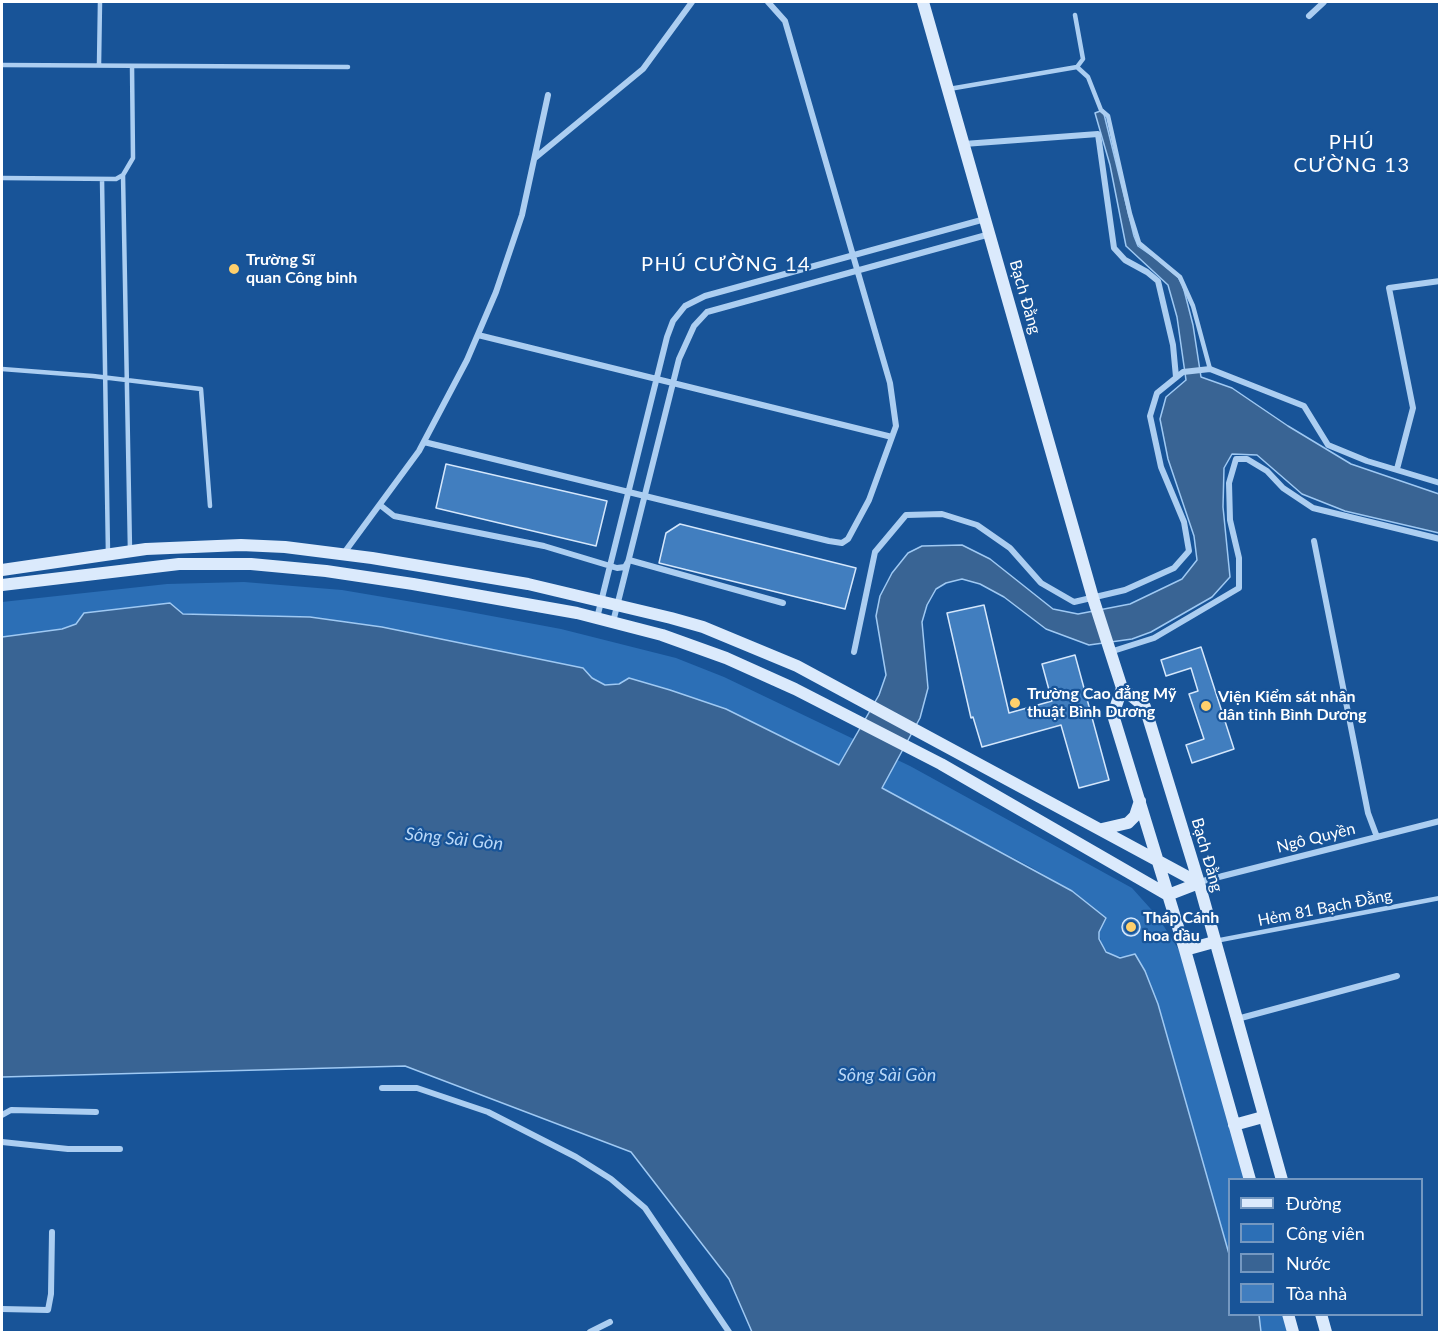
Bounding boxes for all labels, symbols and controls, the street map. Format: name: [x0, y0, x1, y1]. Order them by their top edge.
district label: PHÚ CƯỜNG 13: [1293, 131, 1411, 178]
place label: Trường Sĩ quan Công binh: [246, 250, 357, 288]
district label: PHÚ CƯỜNG 14: [641, 253, 811, 277]
street label: Bạch Đằng: [1005, 258, 1045, 336]
marker: Trường Sĩ quan Công binh: [227, 262, 241, 276]
place label: Trường Cao đẳng Mỹ thuật Bình Dương: [1027, 684, 1176, 722]
place label: Viện Kiểm sát nhân dân tỉnh Bình Dương: [1218, 687, 1366, 725]
marker: Trường Cao đẳng Mỹ thuật Bình Dương: [1008, 696, 1022, 710]
marker: Viện Kiểm sát nhân dân tỉnh Bình Dương: [1199, 699, 1213, 713]
street label: Bạch Đằng: [1187, 816, 1227, 894]
street label: Ngô Quyền: [1275, 819, 1357, 857]
water label: Sông Sài Gòn: [404, 823, 504, 855]
street label: Hẻm 81 Bạch Đằng: [1256, 886, 1394, 930]
place label: Tháp Cánh hoa dầu: [1143, 908, 1219, 946]
marker: Tháp Cánh hoa dầu: [1124, 920, 1138, 934]
water label: Sông Sài Gòn: [838, 1064, 936, 1086]
legend: [1228, 1178, 1423, 1316]
text: Đường: [1286, 1192, 1341, 1214]
text: Công viên: [1286, 1222, 1365, 1244]
text: Nước: [1286, 1252, 1331, 1274]
text: Tòa nhà: [1286, 1282, 1347, 1304]

